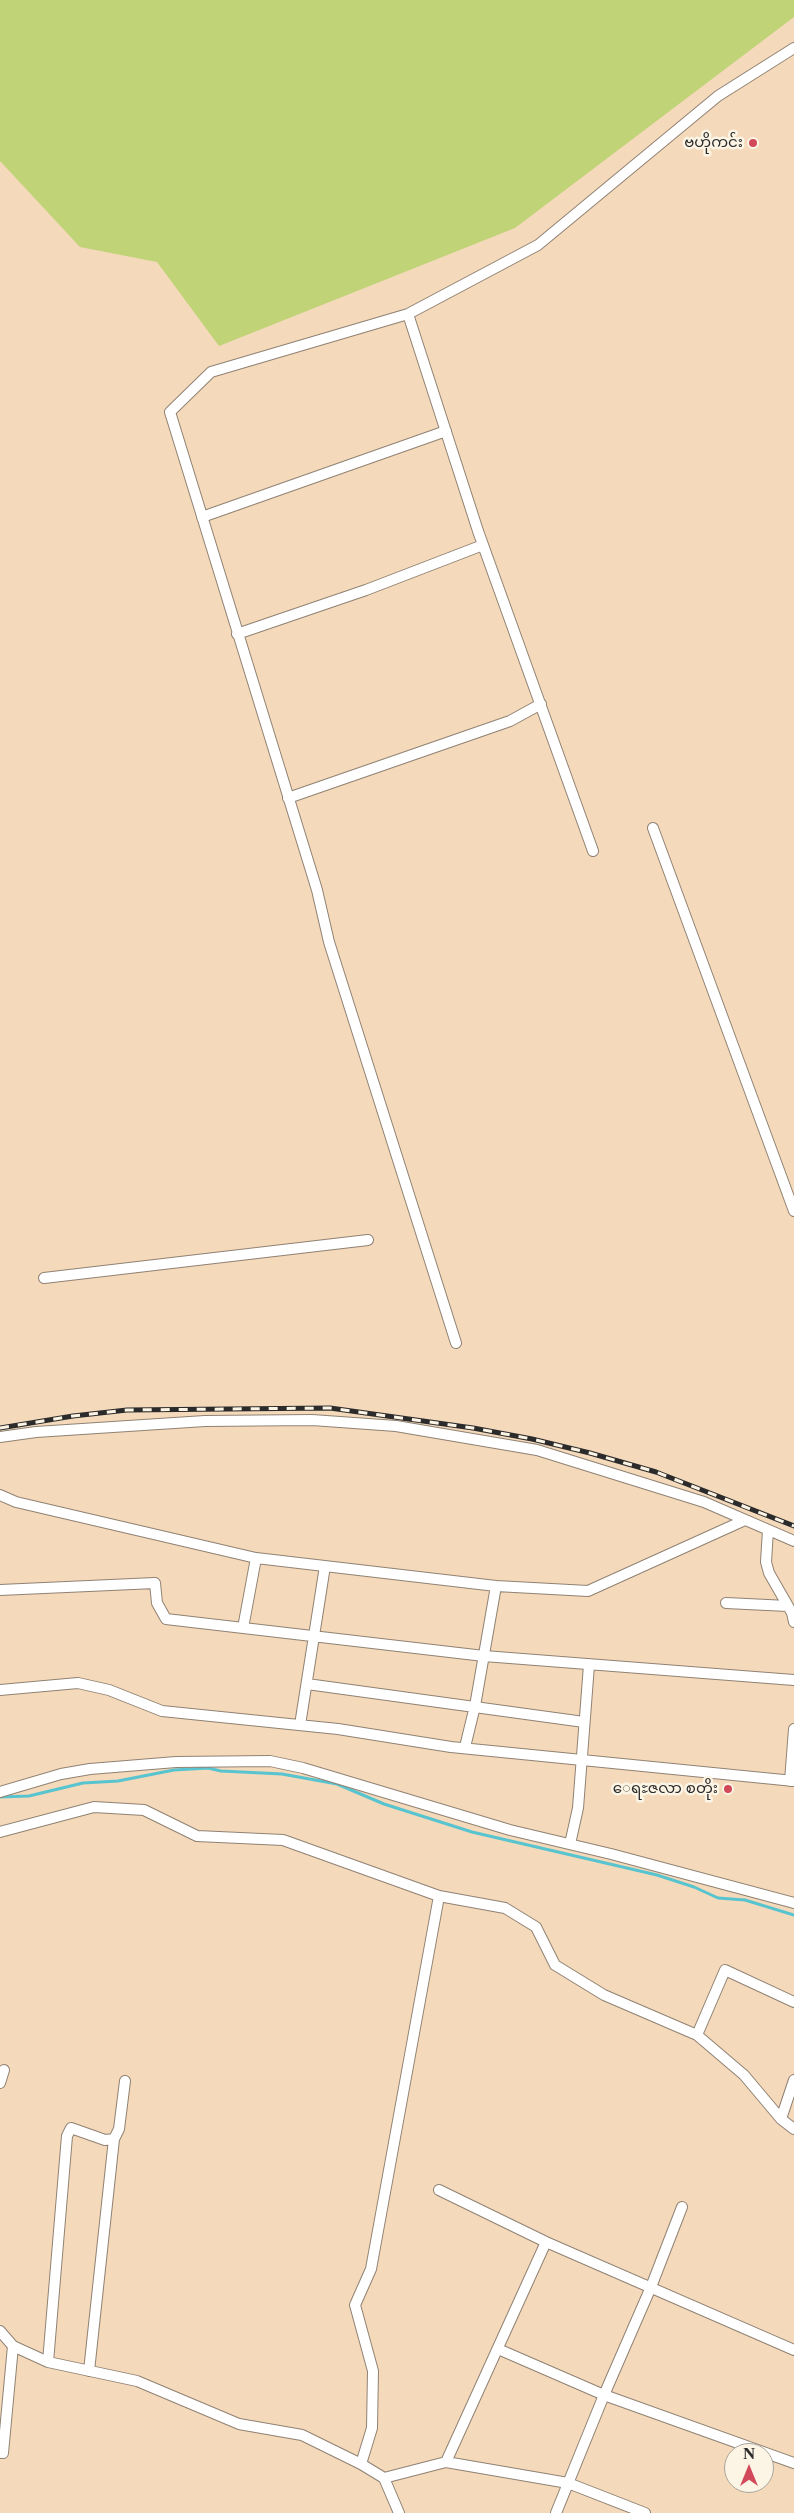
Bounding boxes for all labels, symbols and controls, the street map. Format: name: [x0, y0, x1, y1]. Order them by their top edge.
place label: ဗဟိုကင်း: [684, 134, 743, 152]
marker: ဗဟိုကင်း: [747, 137, 759, 149]
place label: ေရႊဇလာ စတိုး: [613, 1780, 718, 1798]
marker: ေရႊဇလာ စတိုး: [722, 1783, 734, 1795]
north arrow: [724, 2443, 774, 2493]
text: N: [743, 2445, 755, 2463]

